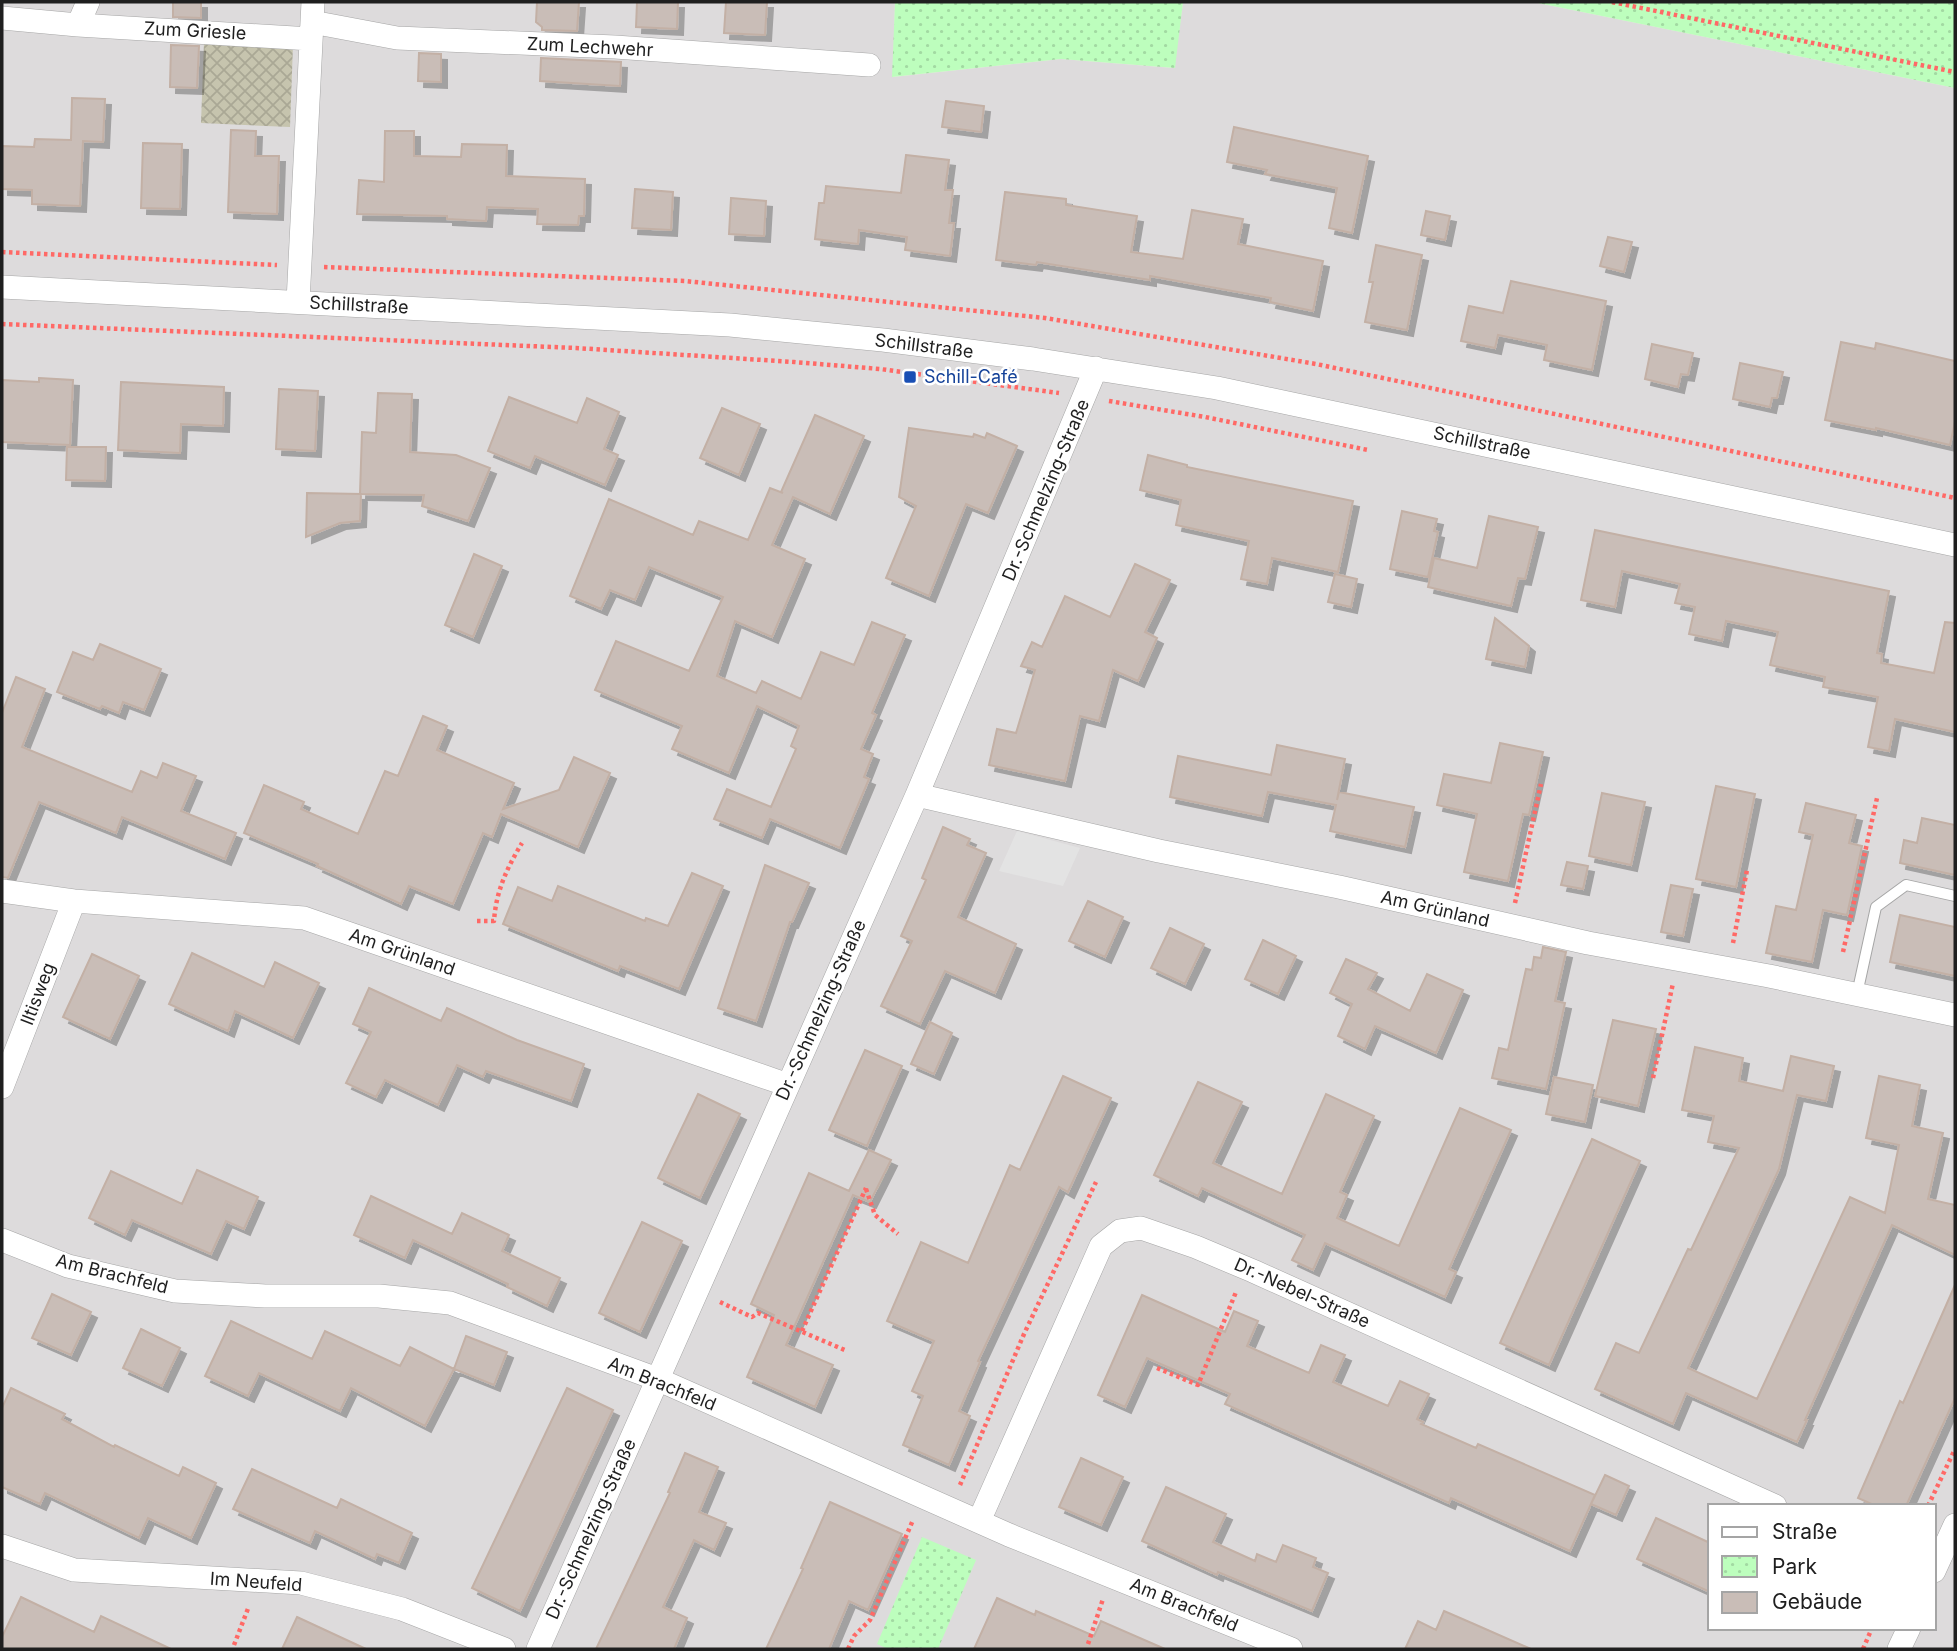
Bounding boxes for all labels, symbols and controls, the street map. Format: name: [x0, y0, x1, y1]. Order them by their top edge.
street label: Zum Griesle: [143, 17, 247, 44]
street label: Zum Lechwehr: [526, 33, 654, 60]
street label: Schillstraße: [309, 291, 409, 318]
street label: Schillstraße: [873, 329, 975, 362]
place label: Schill-Café: [924, 366, 1018, 387]
marker: Schill-Café: [902, 369, 918, 385]
street label: Dr.-Schmelzing-Straße: [998, 396, 1093, 584]
street label: Schillstraße: [1431, 422, 1533, 463]
street label: Am Grünland: [1379, 886, 1491, 931]
street label: Dr.-Schmelzing-Straße: [771, 916, 870, 1103]
street label: Am Grünland: [346, 924, 458, 980]
street label: Iltisweg: [16, 960, 59, 1028]
street label: Am Brachfeld: [54, 1249, 170, 1298]
street label: Dr.-Nebel-Straße: [1231, 1253, 1373, 1332]
street label: Am Brachfeld: [605, 1352, 719, 1415]
street label: Dr.-Schmelzing-Straße: [541, 1435, 640, 1622]
legend: [1708, 1504, 1936, 1630]
text: Straße: [1772, 1519, 1837, 1544]
text: Park: [1772, 1554, 1817, 1579]
street label: Im Neufeld: [209, 1568, 303, 1595]
street label: Am Brachfeld: [1127, 1573, 1241, 1636]
text: Gebäude: [1772, 1589, 1862, 1614]

